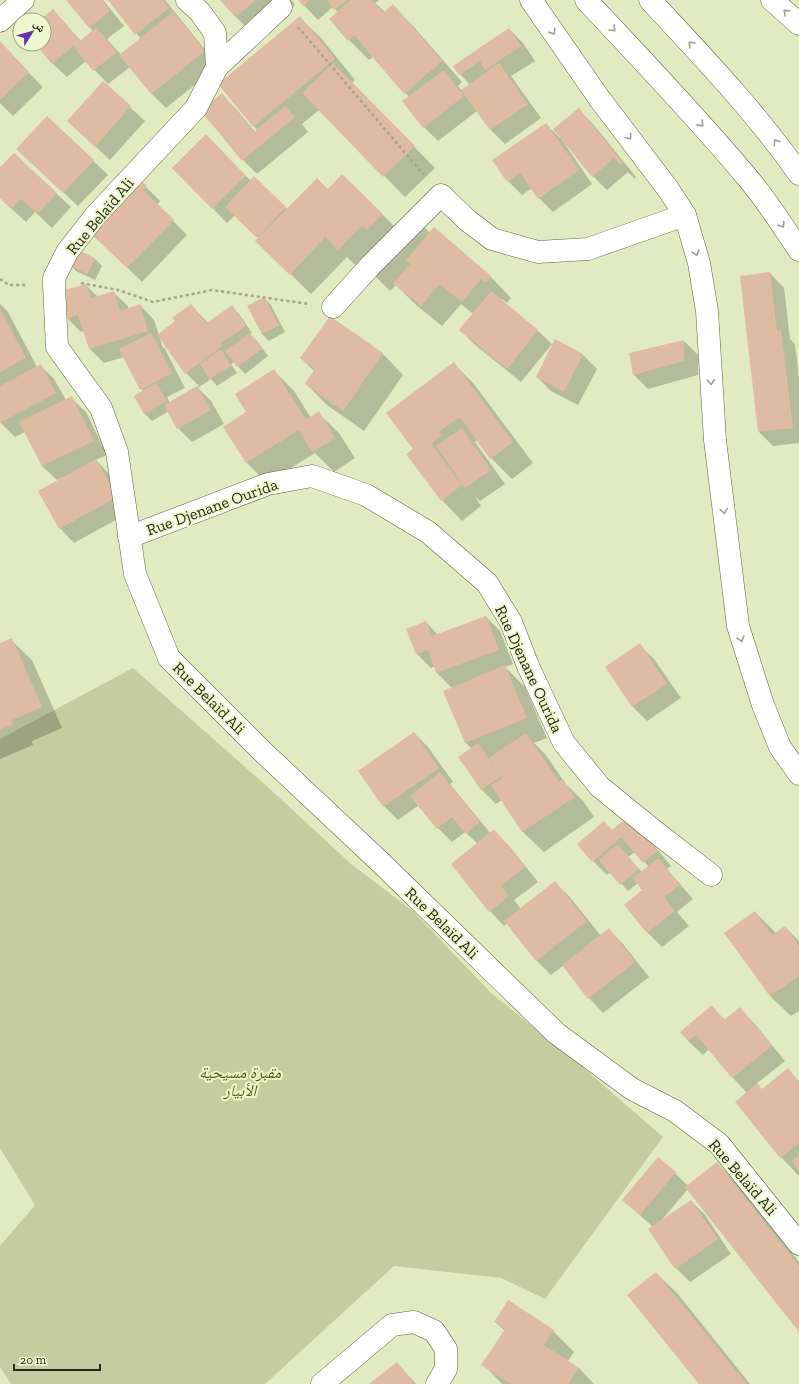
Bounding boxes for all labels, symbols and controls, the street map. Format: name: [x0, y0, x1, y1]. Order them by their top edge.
one-way arrow: [783, 10, 790, 17]
north arrow: [12, 12, 52, 52]
text: ش: [30, 18, 48, 36]
one-way arrow: [608, 24, 615, 31]
one-way arrow: [548, 28, 556, 35]
one-way arrow: [688, 41, 695, 49]
one-way arrow: [696, 120, 703, 127]
one-way arrow: [624, 133, 631, 140]
one-way arrow: [773, 139, 781, 146]
street label: Rue Belaïd Ali: [62, 173, 138, 258]
one-way arrow: [778, 221, 785, 228]
one-way arrow: [691, 249, 700, 256]
one-way arrow: [707, 379, 716, 385]
street label: Rue Djenane Ourida: [144, 474, 281, 540]
one-way arrow: [719, 508, 728, 514]
street label: Rue Djenane Ourida: [491, 602, 567, 736]
one-way arrow: [737, 636, 745, 643]
street label: Rue Belaïd Ali: [169, 658, 250, 739]
street label: Rue Belaïd Ali: [401, 883, 483, 963]
park label: مقبرة مسيحية الأبيار: [199, 1063, 282, 1100]
street label: Rue Belaïd Ali: [705, 1135, 782, 1219]
scale bar: [14, 1346, 100, 1372]
text: 20 m: [20, 1353, 47, 1367]

